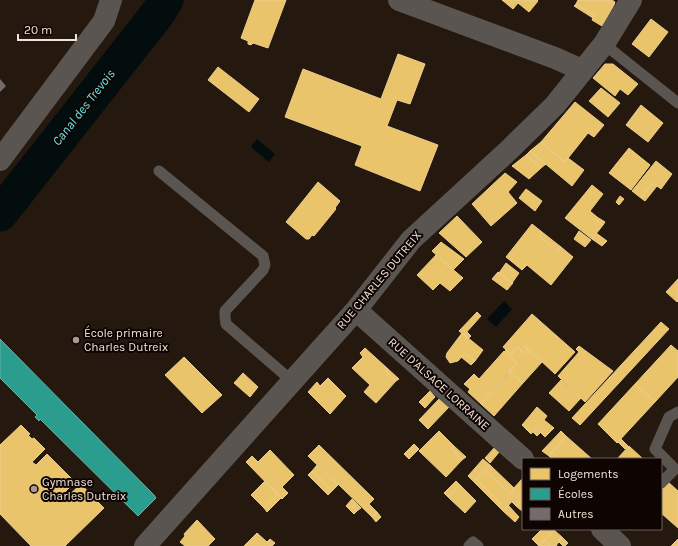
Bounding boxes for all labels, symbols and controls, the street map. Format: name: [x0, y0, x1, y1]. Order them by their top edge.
scale bar: [18, 16, 76, 42]
text: 20 m: [24, 23, 52, 37]
water label: Canal des Trevois: [49, 66, 118, 148]
street label: RUE CHARLES DUTREIX: [334, 228, 424, 332]
place label: École primaire Charles Dutreix: [84, 325, 168, 354]
marker: École primaire Charles Dutreix: [71, 335, 81, 345]
street label: RUE D'ALSACE LORRAINE: [386, 335, 492, 433]
legend: [522, 458, 662, 530]
text: Logements: [558, 467, 619, 481]
place label: Gymnase Charles Dutreix: [42, 475, 126, 503]
marker: Gymnase Charles Dutreix: [29, 484, 39, 494]
text: Écoles: [558, 486, 593, 501]
text: Autres: [558, 507, 593, 521]

